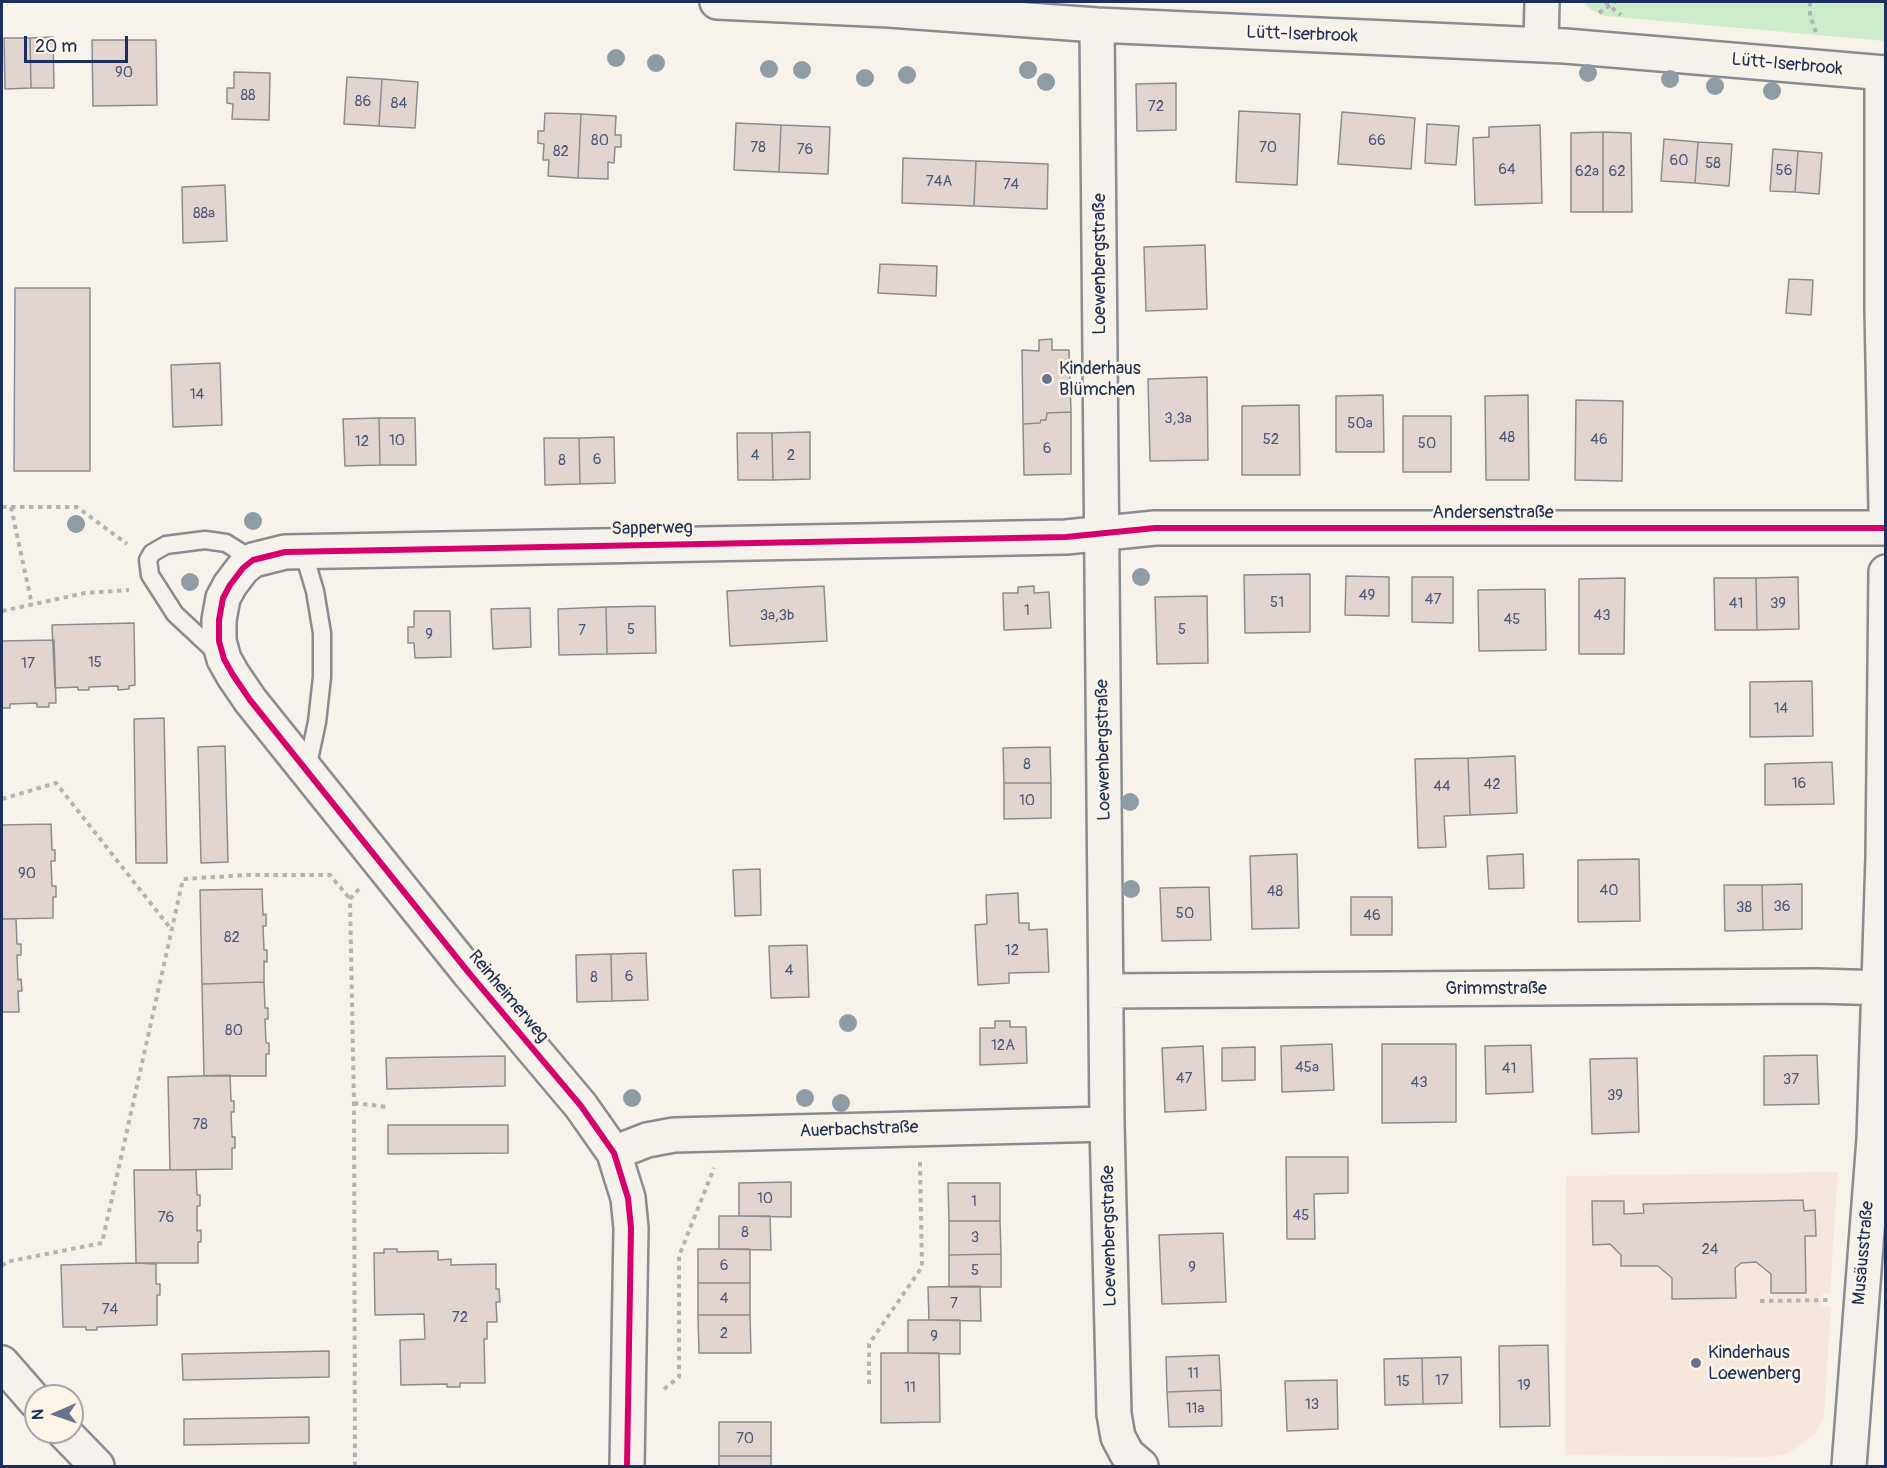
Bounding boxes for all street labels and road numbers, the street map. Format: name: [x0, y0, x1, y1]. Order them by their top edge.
street label: Lütt-Iserbrook: [1246, 22, 1358, 48]
street label: Lütt-Iserbrook: [1730, 49, 1844, 81]
street label: Loewenbergstraße: [1089, 193, 1111, 335]
street label: Andersenstraße: [1432, 502, 1554, 524]
street label: Sapperweg: [611, 517, 693, 541]
street label: Loewenbergstraße: [1092, 679, 1116, 821]
street label: Reinheimerweg: [463, 946, 553, 1048]
street label: Grimmstraße: [1445, 978, 1547, 1000]
street label: Auerbachstraße: [799, 1117, 919, 1143]
street label: Loewenbergstraße: [1098, 1165, 1122, 1307]
street label: Musäusstraße: [1849, 1200, 1879, 1306]

